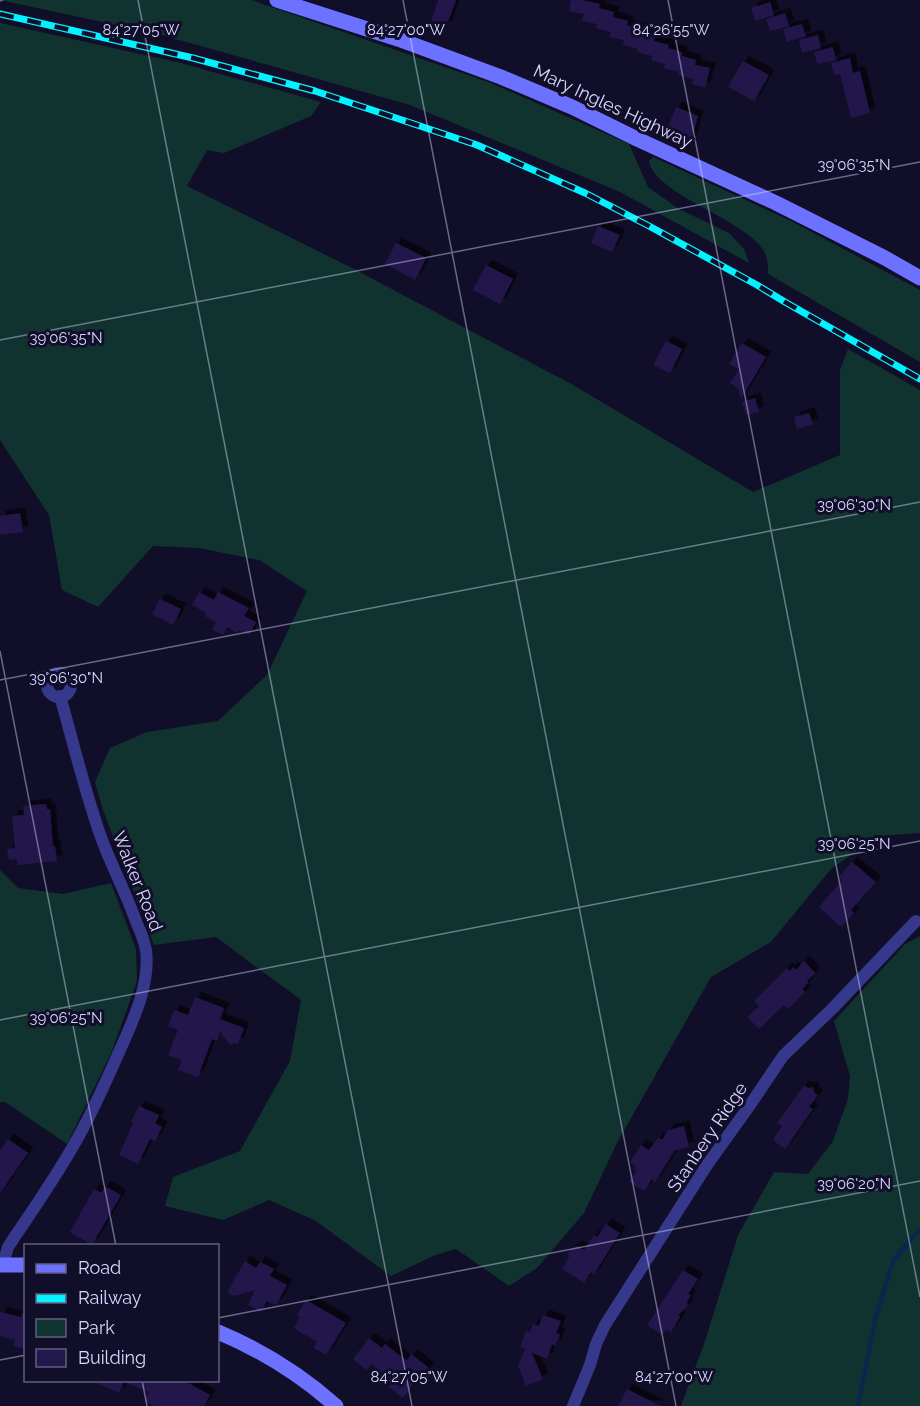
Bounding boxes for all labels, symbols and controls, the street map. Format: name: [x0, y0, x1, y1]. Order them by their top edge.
text: 84°27'05"W: [103, 21, 180, 39]
text: 84°27'00"W: [367, 21, 445, 39]
text: 84°26'55"W: [633, 21, 710, 39]
street label: Mary Ingles Highway: [530, 60, 696, 152]
text: 39°06'35"N: [817, 156, 891, 174]
text: 39°06'35"N: [29, 329, 103, 347]
text: 39°06'30"N: [817, 496, 891, 514]
text: 39°06'30"N: [29, 669, 103, 687]
street label: Walker Road: [108, 828, 168, 934]
text: 39°06'25"N: [817, 835, 891, 853]
text: 39°06'25"N: [29, 1009, 103, 1027]
street label: Stanbery Ridge: [663, 1078, 752, 1196]
text: 39°06'20"N: [817, 1175, 891, 1193]
legend: [24, 1244, 219, 1382]
text: Road: [78, 1257, 121, 1278]
text: Railway: [78, 1287, 142, 1308]
text: Park: [78, 1317, 115, 1338]
text: Building: [78, 1347, 146, 1368]
text: 84°27'05"W: [371, 1368, 448, 1386]
text: 84°27'00"W: [635, 1368, 713, 1386]

